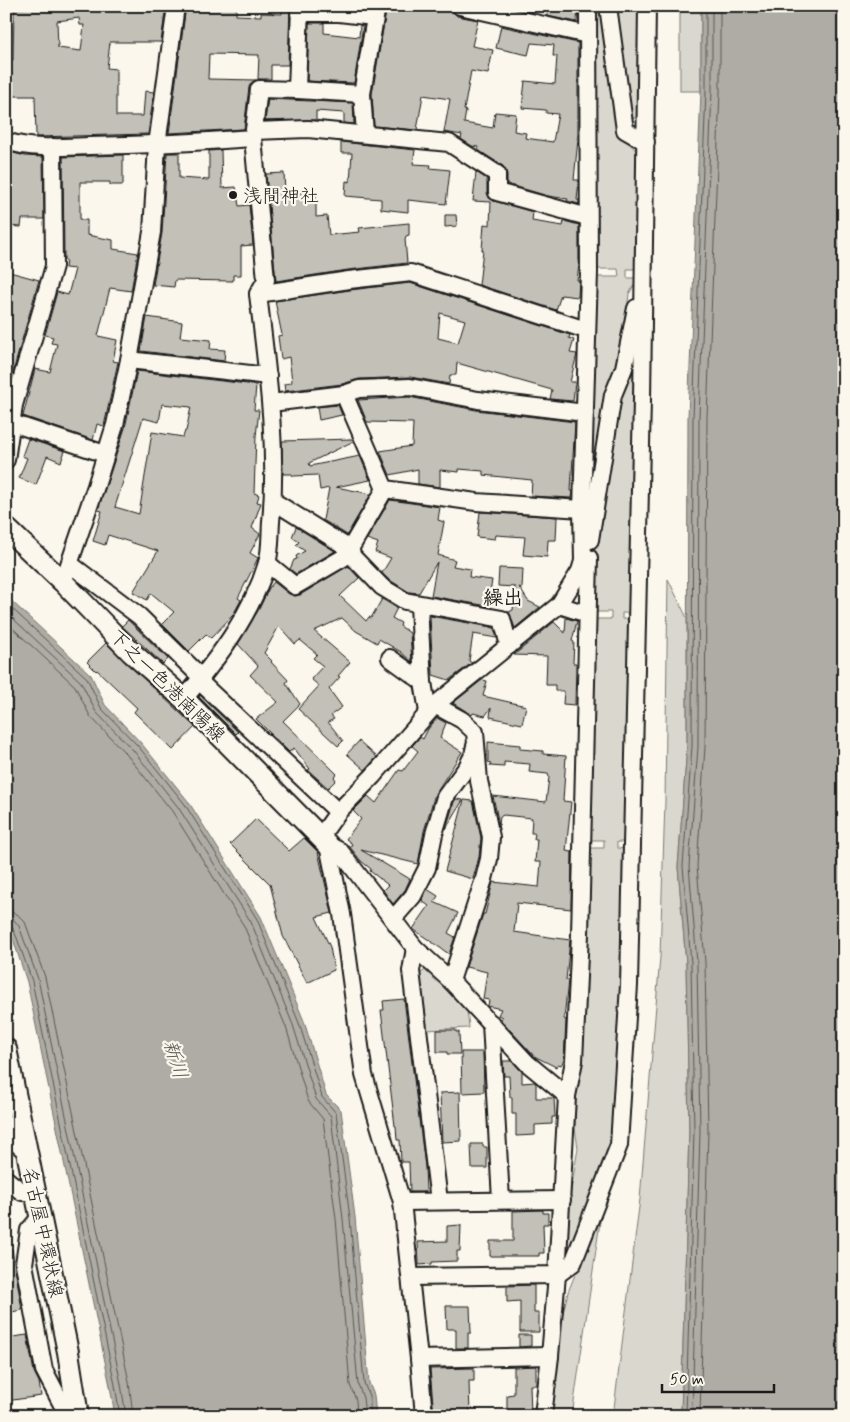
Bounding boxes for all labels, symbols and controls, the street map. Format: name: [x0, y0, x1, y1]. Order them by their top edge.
place label: 浅間神社: [243, 184, 319, 209]
marker: 浅間神社: [227, 189, 239, 201]
district label: 繰出: [483, 585, 523, 612]
street label: 下之一色港南陽線: [104, 624, 230, 748]
water label: 新川: [156, 1036, 193, 1083]
street label: 名古屋中環状線: [16, 1165, 69, 1300]
scale bar: [662, 1362, 775, 1394]
text: 50 m: [670, 1370, 704, 1390]

